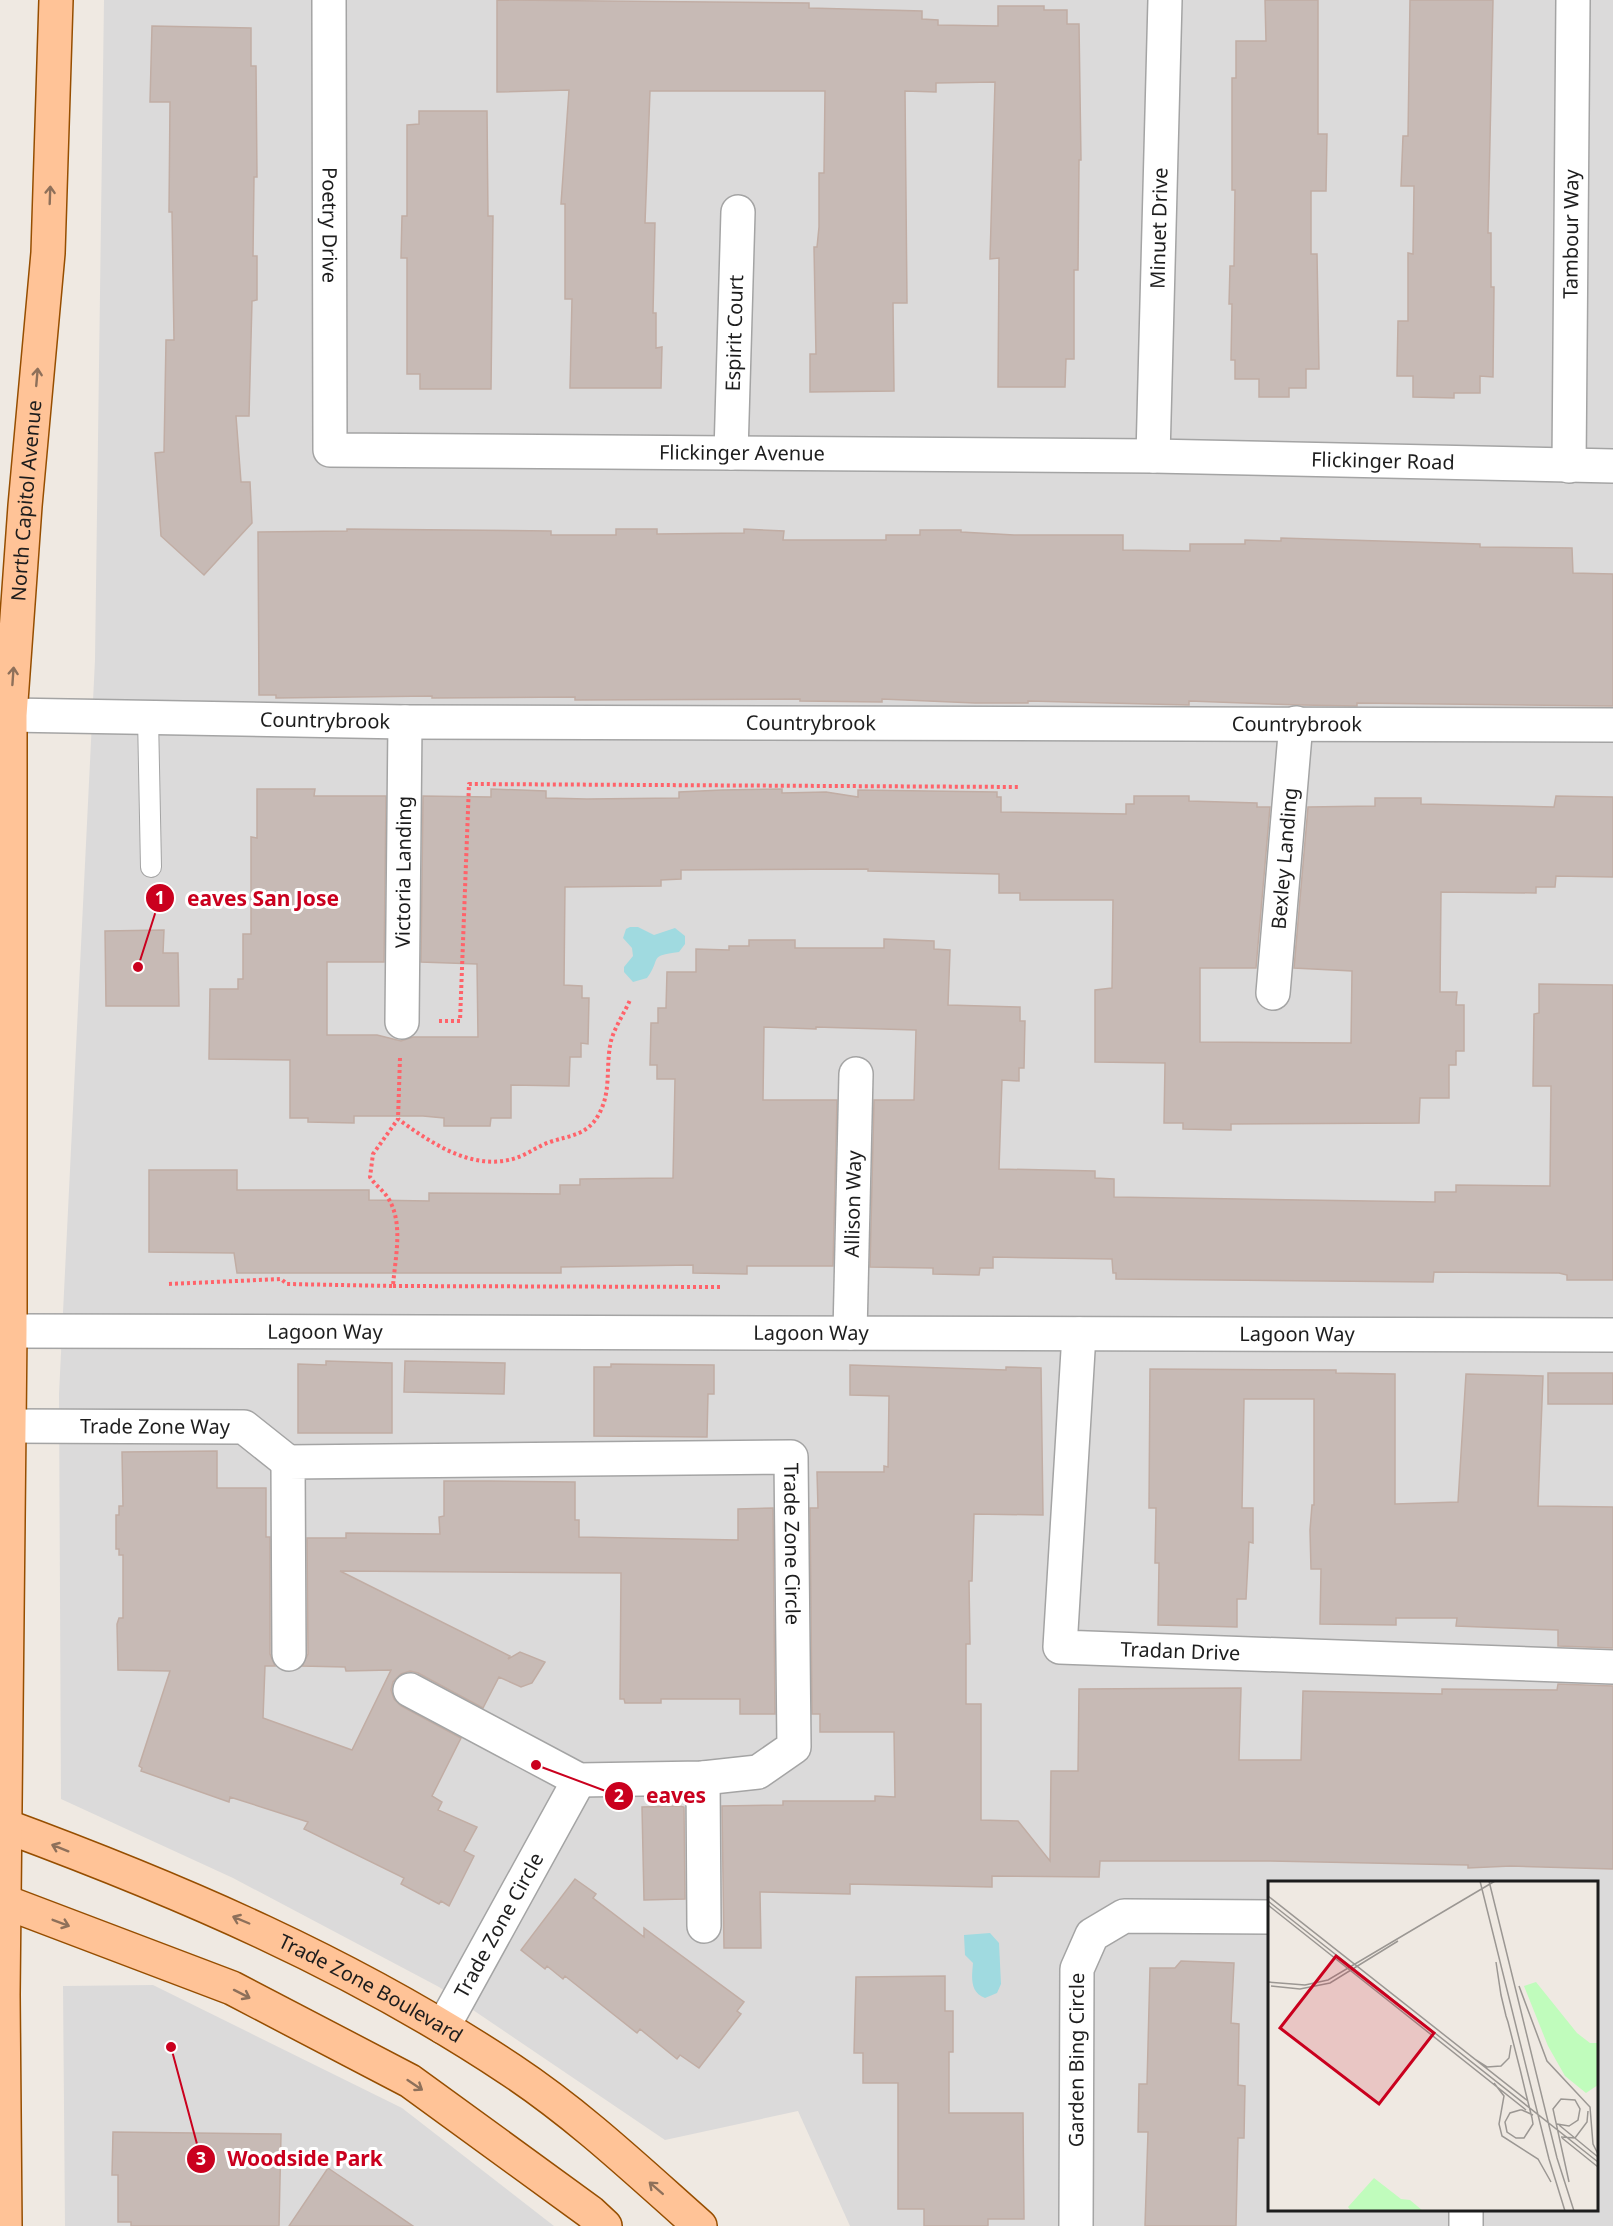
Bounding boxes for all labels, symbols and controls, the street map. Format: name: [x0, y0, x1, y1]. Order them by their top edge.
street label: Poetry Drive: [316, 167, 344, 283]
street label: Minuet Drive: [1143, 167, 1174, 289]
street label: Tambour Way: [1556, 168, 1585, 299]
one-way arrow: [45, 185, 56, 205]
street label: Espirit Court: [719, 274, 749, 392]
one-way arrow: [32, 367, 43, 387]
street label: North Capitol Avenue: [4, 399, 48, 602]
street label: Flickinger Avenue: [659, 438, 825, 467]
street label: Flickinger Road: [1311, 445, 1455, 476]
one-way arrow: [8, 666, 19, 686]
street label: Countrybrook: [260, 705, 391, 735]
street label: Countrybrook: [746, 709, 876, 736]
street label: Countrybrook: [1232, 710, 1362, 737]
street label: Bexley Landing: [1264, 786, 1303, 930]
street label: Victoria Landing: [389, 796, 417, 948]
callout: eaves San Jose: [145, 879, 352, 918]
text: eaves San Jose: [187, 884, 339, 912]
text: 1: [155, 885, 165, 909]
street label: Allison Way: [838, 1149, 867, 1258]
street label: Lagoon Way: [267, 1318, 384, 1345]
street label: Lagoon Way: [753, 1319, 870, 1346]
street label: Lagoon Way: [1239, 1320, 1356, 1347]
street label: Trade Zone Way: [80, 1412, 231, 1440]
street label: Trade Zone Circle: [778, 1463, 807, 1625]
street label: Tradan Drive: [1120, 1635, 1241, 1667]
callout: eaves: [604, 1776, 718, 1815]
text: eaves: [646, 1781, 706, 1809]
text: 2: [614, 1783, 624, 1807]
one-way arrow: [52, 1842, 70, 1853]
street label: Trade Zone Circle: [448, 1848, 549, 2003]
inset map: [1268, 1881, 1598, 2211]
one-way arrow: [233, 1914, 251, 1926]
one-way arrow: [51, 1918, 70, 1929]
street label: Trade Zone Boulevard: [274, 1927, 468, 2049]
street label: Garden Bing Circle: [1062, 1973, 1090, 2147]
one-way arrow: [233, 1989, 251, 2000]
one-way arrow: [406, 2079, 422, 2091]
callout: Woodside Park: [186, 2139, 395, 2178]
text: Woodside Park: [227, 2144, 384, 2172]
text: 3: [196, 2146, 206, 2170]
one-way arrow: [648, 2181, 664, 2194]

